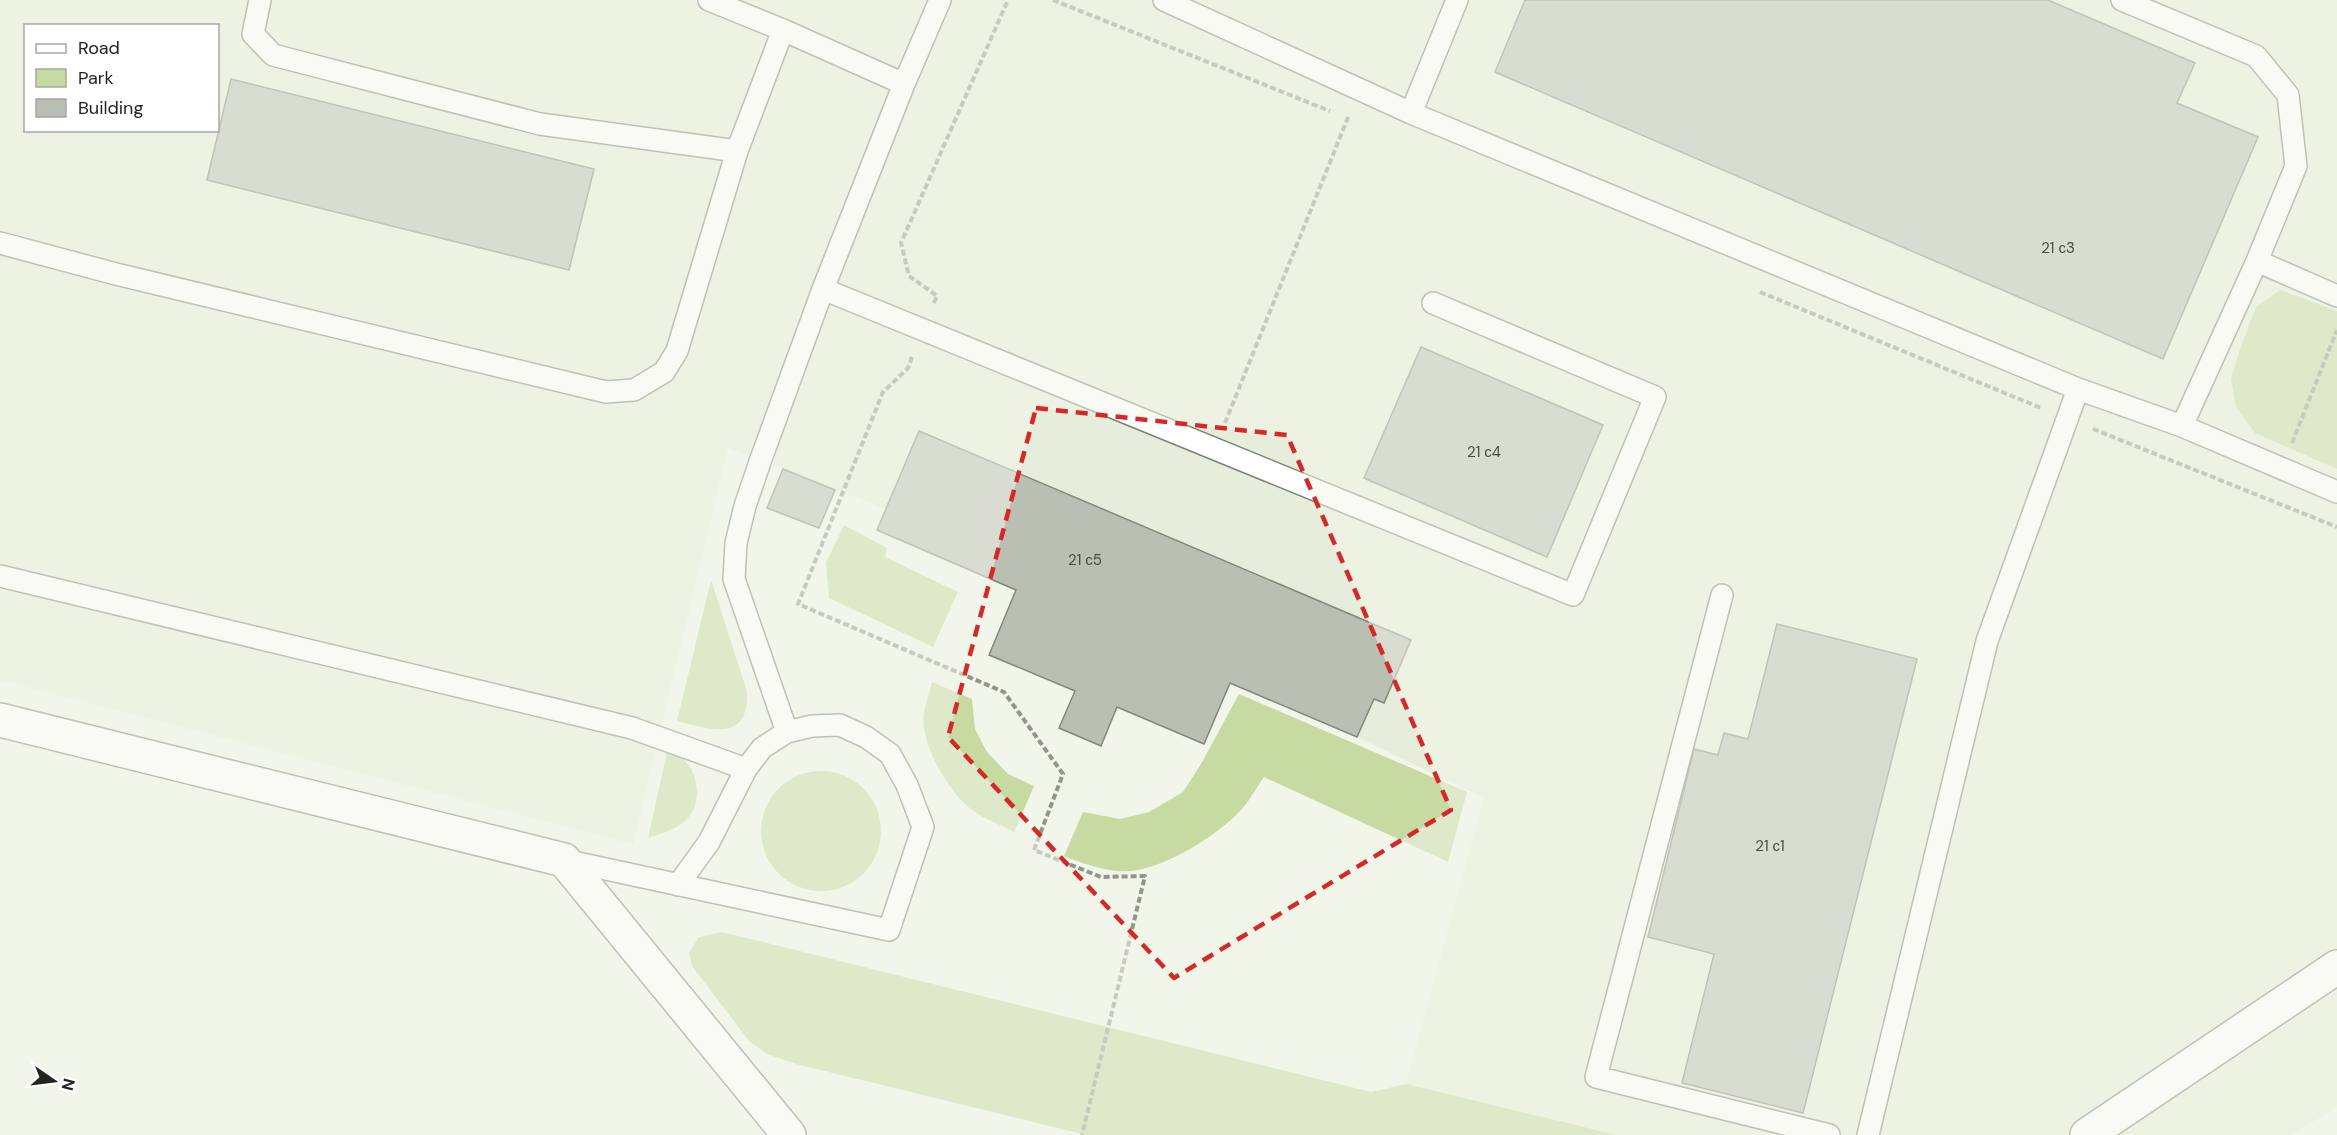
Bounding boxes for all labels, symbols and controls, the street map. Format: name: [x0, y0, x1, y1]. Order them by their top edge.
legend: [24, 24, 219, 132]
text: Road: [78, 36, 120, 60]
text: Park: [78, 66, 114, 90]
text: Building: [78, 96, 143, 120]
house number: 21 с3: [2041, 238, 2075, 258]
house number: 21 с4: [1467, 442, 1501, 462]
house number: 21 с5: [1068, 550, 1102, 570]
house number: 21 с1: [1755, 836, 1785, 856]
north arrow: [24, 1051, 84, 1111]
text: N: [56, 1076, 80, 1093]

